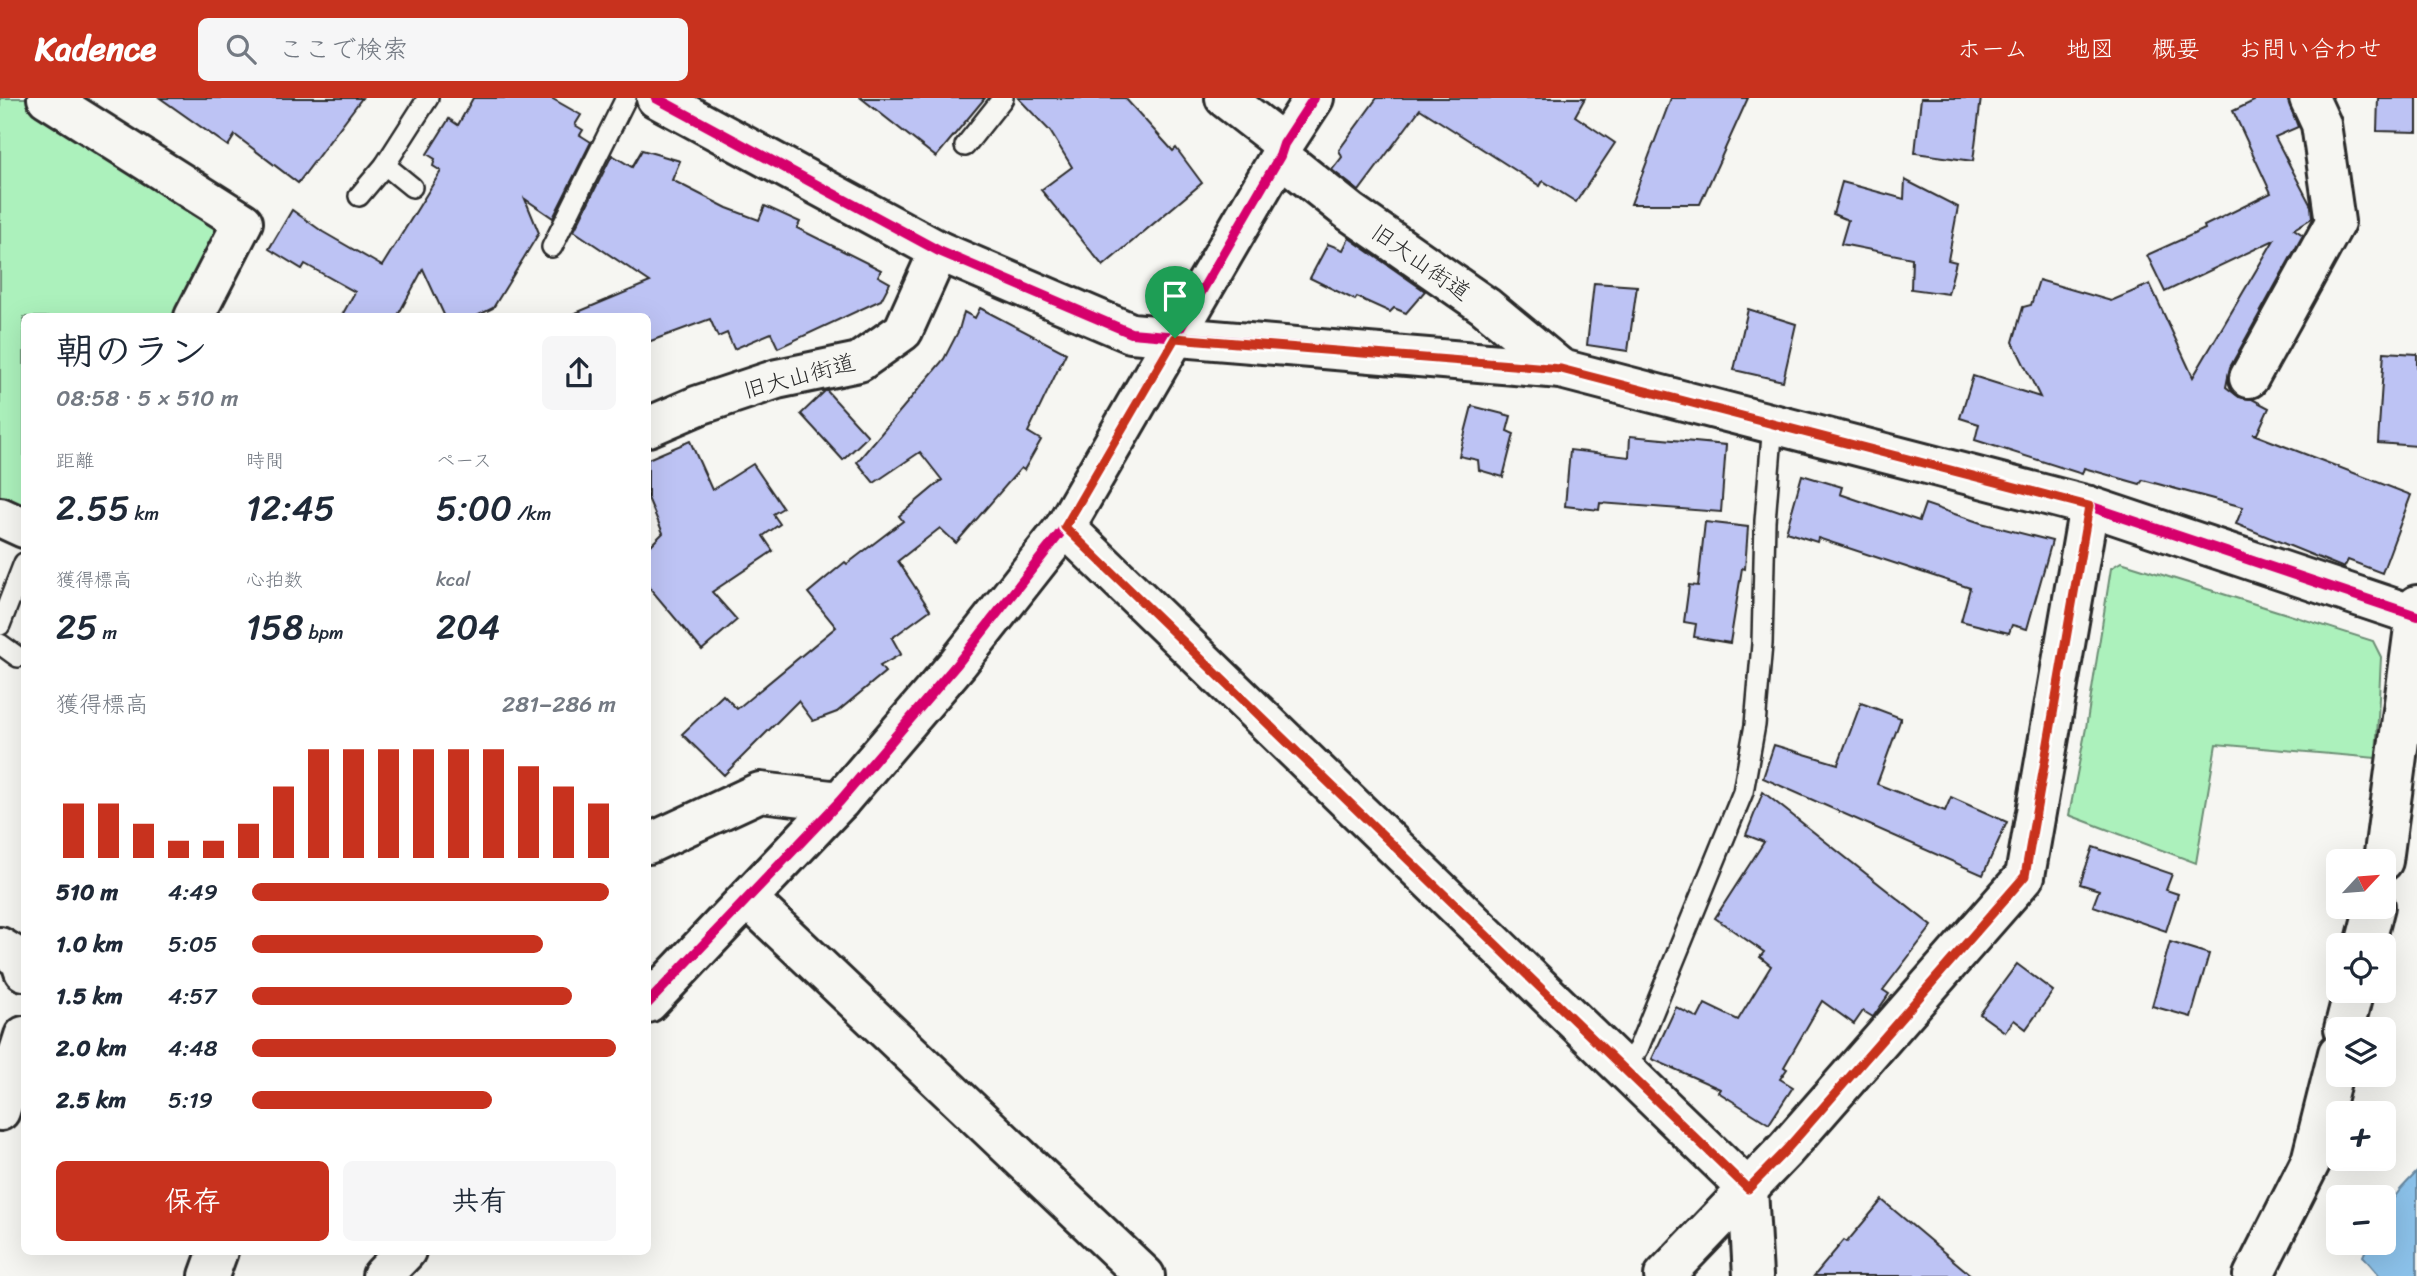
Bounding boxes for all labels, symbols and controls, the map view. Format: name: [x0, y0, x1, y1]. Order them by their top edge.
search box: [198, 18, 688, 81]
text: Kadence: [35, 20, 156, 78]
text: ここで検索: [278, 26, 408, 72]
text: ホーム: [1957, 28, 2028, 70]
text: 地図: [2066, 28, 2114, 70]
text: 概要: [2152, 28, 2200, 70]
text: お問い合わせ: [2238, 28, 2382, 70]
icon: search: [222, 30, 260, 68]
street label: 旧大山街道: [1362, 213, 1480, 312]
pin: [1145, 266, 1205, 338]
icon: arrive: [1156, 277, 1194, 315]
text: 朝のラン: [56, 318, 208, 385]
button: share: [542, 336, 616, 410]
street label: 旧大山街道: [738, 342, 860, 411]
text: 08:58 · 5 × 510 m: [56, 378, 238, 419]
text: 距離: [56, 444, 94, 477]
text: 時間: [246, 444, 284, 477]
text: ペース: [436, 444, 492, 477]
text: 2.55: [56, 477, 130, 539]
text: 12:45: [246, 477, 335, 539]
text: 5:00: [436, 477, 512, 539]
text: km: [130, 497, 159, 530]
text: /km: [512, 497, 551, 530]
text: 獲得標高: [56, 563, 132, 596]
text: 心拍数: [246, 563, 303, 596]
text: kcal: [436, 563, 471, 596]
text: 25: [56, 596, 98, 658]
text: 158: [246, 596, 304, 658]
text: 204: [436, 596, 500, 658]
text: m: [98, 616, 117, 649]
text: bpm: [304, 616, 344, 649]
text: 獲得標高: [56, 684, 148, 725]
text: 281–286 m: [502, 684, 616, 725]
north arrow: [2326, 849, 2396, 919]
map controls: [2326, 849, 2396, 1255]
text: 510 m: [56, 872, 118, 913]
text: 4:49: [168, 872, 218, 913]
text: 1.0 km: [56, 924, 123, 965]
text: 5:05: [168, 924, 218, 965]
button: locate: [2326, 933, 2396, 1003]
text: 1.5 km: [56, 976, 123, 1017]
text: 4:57: [168, 976, 217, 1017]
button: layers: [2326, 1017, 2396, 1087]
text: 2.0 km: [56, 1028, 127, 1069]
text: 4:48: [168, 1028, 218, 1069]
text: 2.5 km: [56, 1080, 126, 1121]
text: 5:19: [168, 1080, 213, 1121]
button: +: [2326, 1101, 2396, 1171]
button: 保存: [56, 1161, 329, 1241]
button: 共有: [343, 1161, 616, 1241]
button: −: [2326, 1185, 2396, 1255]

